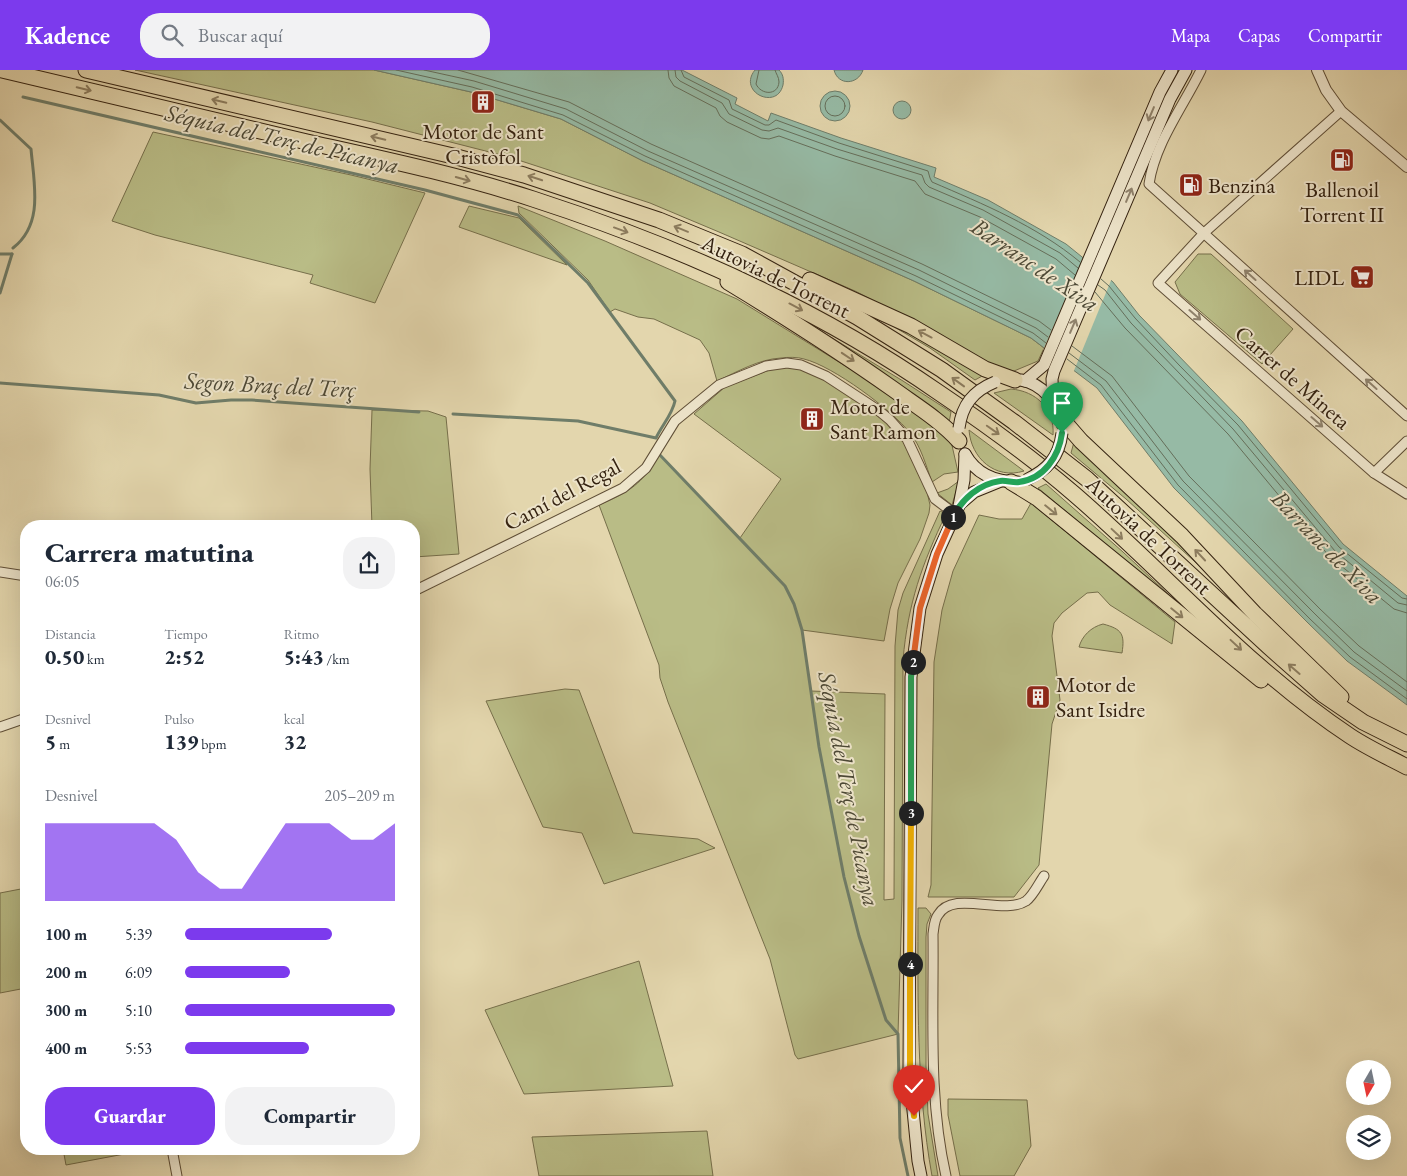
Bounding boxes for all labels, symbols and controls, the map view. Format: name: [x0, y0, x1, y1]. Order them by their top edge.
search box: [140, 13, 490, 58]
text: Kadence: [25, 20, 110, 51]
icon: search: [158, 21, 186, 49]
text: Buscar aquí: [198, 23, 283, 48]
text: Mapa: [1171, 24, 1210, 47]
text: Capas: [1238, 24, 1280, 47]
text: Compartir: [1308, 24, 1382, 47]
one-way arrow: [75, 85, 91, 94]
building icon: Motor de Sant Cristòfol: [470, 89, 496, 115]
water label: Séquia del Terç de Picanya: [161, 96, 402, 181]
one-way arrow: [212, 96, 228, 105]
one-way arrow: [1146, 106, 1156, 121]
place label: Motor de Sant Cristòfol: [422, 117, 544, 171]
one-way arrow: [370, 133, 386, 142]
fuel station icon: Ballenoil Torrent II: [1329, 147, 1355, 173]
place label: Benzina: [1208, 171, 1275, 200]
fuel station icon: Benzina: [1178, 172, 1204, 198]
one-way arrow: [528, 173, 543, 182]
one-way arrow: [455, 175, 471, 184]
place label: Ballenoil Torrent II: [1300, 175, 1385, 229]
one-way arrow: [1124, 188, 1134, 203]
water label: Barranc de Xiva: [965, 210, 1105, 319]
one-way arrow: [674, 223, 689, 233]
one-way arrow: [613, 226, 629, 235]
street label: Autovia de Torrent: [696, 228, 855, 325]
place label: LIDL: [1294, 263, 1344, 292]
supermarket icon: LIDL: [1349, 264, 1375, 290]
one-way arrow: [1244, 270, 1257, 281]
one-way arrow: [788, 303, 803, 312]
one-way arrow: [1188, 309, 1201, 321]
one-way arrow: [1069, 319, 1078, 334]
street label: Carrer de Mineta: [1229, 319, 1357, 436]
one-way arrow: [918, 329, 933, 338]
one-way arrow: [841, 353, 855, 363]
water label: Segon Braç del Terç: [183, 364, 357, 404]
one-way arrow: [951, 377, 965, 387]
one-way arrow: [1364, 378, 1377, 390]
pin: [1041, 382, 1083, 433]
icon: arrive: [1048, 389, 1076, 417]
place label: Motor de Sant Ramon: [830, 392, 936, 446]
building icon: Motor de Sant Ramon: [799, 406, 825, 432]
one-way arrow: [1310, 417, 1323, 428]
one-way arrow: [986, 425, 1000, 435]
street label: Camí del Regal: [499, 451, 626, 537]
street label: Autovia de Torrent: [1079, 469, 1218, 601]
water label: Barranc de Xiva: [1264, 482, 1390, 611]
pin: 1: [940, 504, 966, 530]
one-way arrow: [1044, 505, 1057, 516]
text: 1: [950, 508, 957, 526]
one-way arrow: [1111, 528, 1124, 540]
text: Carrera matutina: [45, 534, 254, 570]
button: share: [343, 537, 395, 589]
one-way arrow: [1194, 549, 1206, 562]
text: 06:05: [45, 571, 80, 592]
one-way arrow: [1170, 607, 1183, 618]
text: Distancia: [45, 625, 96, 643]
text: Tiempo: [164, 625, 208, 643]
text: Ritmo: [284, 625, 319, 643]
one-way arrow: [1230, 639, 1243, 651]
text: 0.50: [45, 643, 84, 670]
text: 2:52: [164, 643, 204, 670]
text: 5:43: [284, 643, 324, 670]
text: km: [84, 650, 105, 668]
text: /km: [324, 650, 350, 668]
pin: 2: [900, 650, 926, 674]
text: 2: [910, 653, 917, 671]
one-way arrow: [1287, 664, 1300, 675]
water label: Séquia del Terç de Picanya: [810, 668, 888, 909]
place label: Motor de Sant Isidre: [1056, 670, 1145, 724]
building icon: Motor de Sant Isidre: [1025, 684, 1051, 710]
text: Desnivel: [45, 710, 91, 728]
text: Pulso: [164, 710, 194, 728]
text: kcal: [284, 710, 305, 728]
text: 5: [45, 728, 56, 755]
text: 139: [164, 728, 198, 755]
text: 32: [284, 728, 306, 755]
text: m: [56, 735, 70, 753]
text: bpm: [198, 735, 227, 753]
text: Desnivel: [45, 785, 98, 806]
text: 205–209 m: [324, 785, 395, 806]
pin: 3: [898, 800, 924, 826]
text: 3: [908, 804, 915, 822]
text: 100 m: [45, 924, 87, 945]
text: 5:39: [125, 924, 152, 945]
pin: 4: [898, 952, 922, 976]
text: 4: [907, 955, 914, 973]
text: 200 m: [45, 962, 87, 983]
text: 6:09: [125, 962, 152, 983]
text: 300 m: [45, 1000, 87, 1021]
text: 5:10: [125, 1000, 152, 1021]
text: 400 m: [45, 1038, 87, 1059]
text: 5:53: [125, 1038, 152, 1059]
north arrow: [1346, 1060, 1391, 1105]
map controls: [1346, 1060, 1391, 1160]
pin: [893, 1065, 935, 1116]
icon: check: [900, 1072, 928, 1100]
button: Guardar: [45, 1087, 215, 1145]
button: Compartir: [225, 1087, 395, 1145]
button: layers: [1346, 1115, 1391, 1160]

